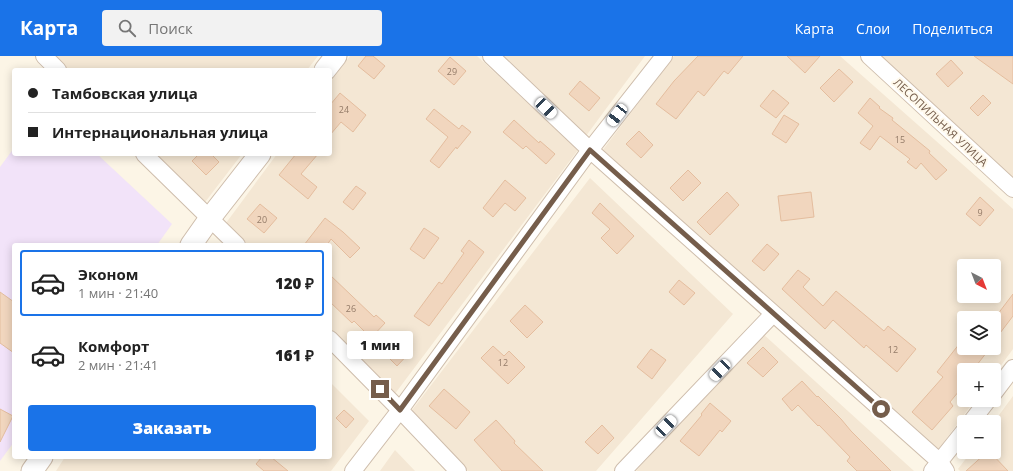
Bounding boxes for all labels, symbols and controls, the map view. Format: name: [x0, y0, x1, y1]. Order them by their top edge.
search box: [102, 10, 382, 46]
text: Карта: [20, 15, 78, 41]
icon: search: [116, 17, 138, 39]
text: Поиск: [148, 18, 193, 38]
text: Карта: [795, 19, 834, 38]
text: Слои: [856, 19, 890, 38]
text: Поделиться: [912, 19, 993, 38]
house number: 29: [447, 65, 457, 78]
street label: ЛЕСОПИЛЬНАЯ УЛИЦА: [891, 74, 991, 170]
text: Тамбовская улица: [52, 83, 198, 103]
car: [533, 95, 559, 121]
car: [605, 102, 629, 128]
house number: 24: [339, 103, 349, 116]
text: Интернациональная улица: [52, 122, 268, 142]
house number: 15: [895, 133, 905, 146]
house number: 9: [977, 206, 983, 219]
house number: 20: [257, 213, 267, 226]
north arrow: [957, 259, 1001, 303]
map controls: [957, 259, 1001, 459]
text: Эконом: [78, 264, 138, 284]
icon: car: [30, 265, 66, 301]
text: 120 ₽: [275, 273, 314, 293]
text: 1 мин · 21:40: [78, 284, 158, 302]
house number: 26: [346, 302, 356, 315]
button: layers: [957, 311, 1001, 355]
callout: 1 мин: [347, 331, 413, 359]
text: Комфорт: [78, 336, 149, 356]
text: 1 мин: [360, 336, 400, 354]
icon: car: [30, 337, 66, 373]
house number: 12: [888, 343, 898, 356]
text: 161 ₽: [275, 345, 314, 365]
text: 2 мин · 21:41: [78, 356, 158, 374]
house number: 12: [498, 356, 508, 369]
car: [707, 357, 733, 383]
button: +: [957, 363, 1001, 407]
route end: [371, 380, 389, 398]
route start: [872, 400, 890, 418]
button: Заказать: [28, 405, 316, 451]
car: [653, 413, 679, 439]
button: −: [957, 415, 1001, 459]

